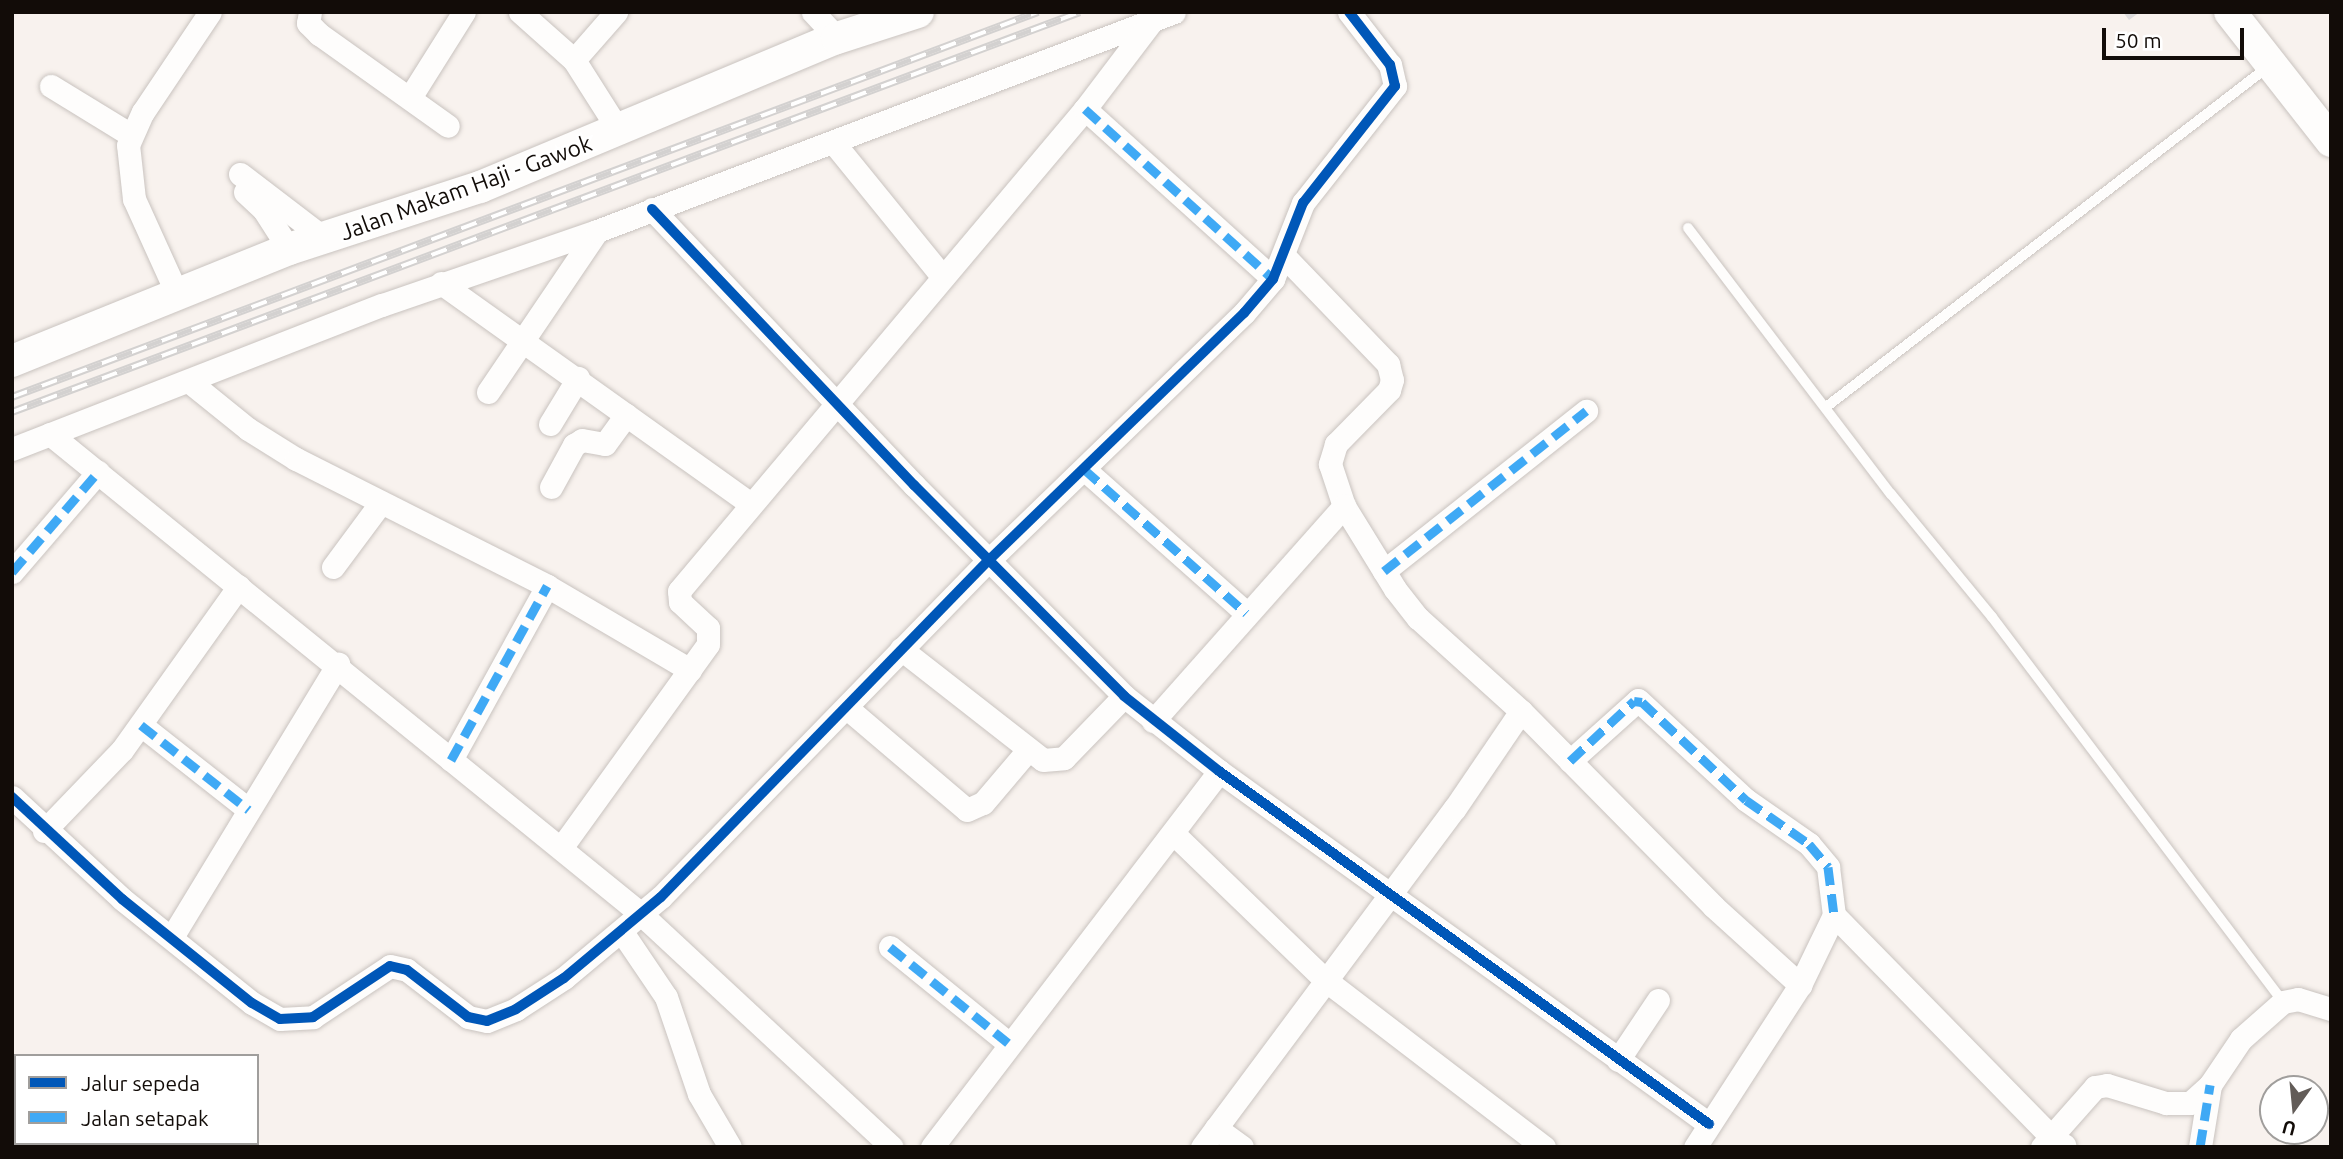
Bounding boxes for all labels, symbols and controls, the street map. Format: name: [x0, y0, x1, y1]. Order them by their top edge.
scale bar: [2105, 14, 2247, 58]
text: 50 m: [2115, 28, 2162, 52]
street label: Jalan Makam Haji - Gawok: [336, 130, 596, 246]
legend: [14, 1054, 259, 1145]
text: Jalur sepeda: [81, 1071, 200, 1095]
north arrow: [2259, 1075, 2329, 1145]
text: Jalan setapak: [81, 1106, 209, 1130]
text: U: [2280, 1116, 2298, 1141]

